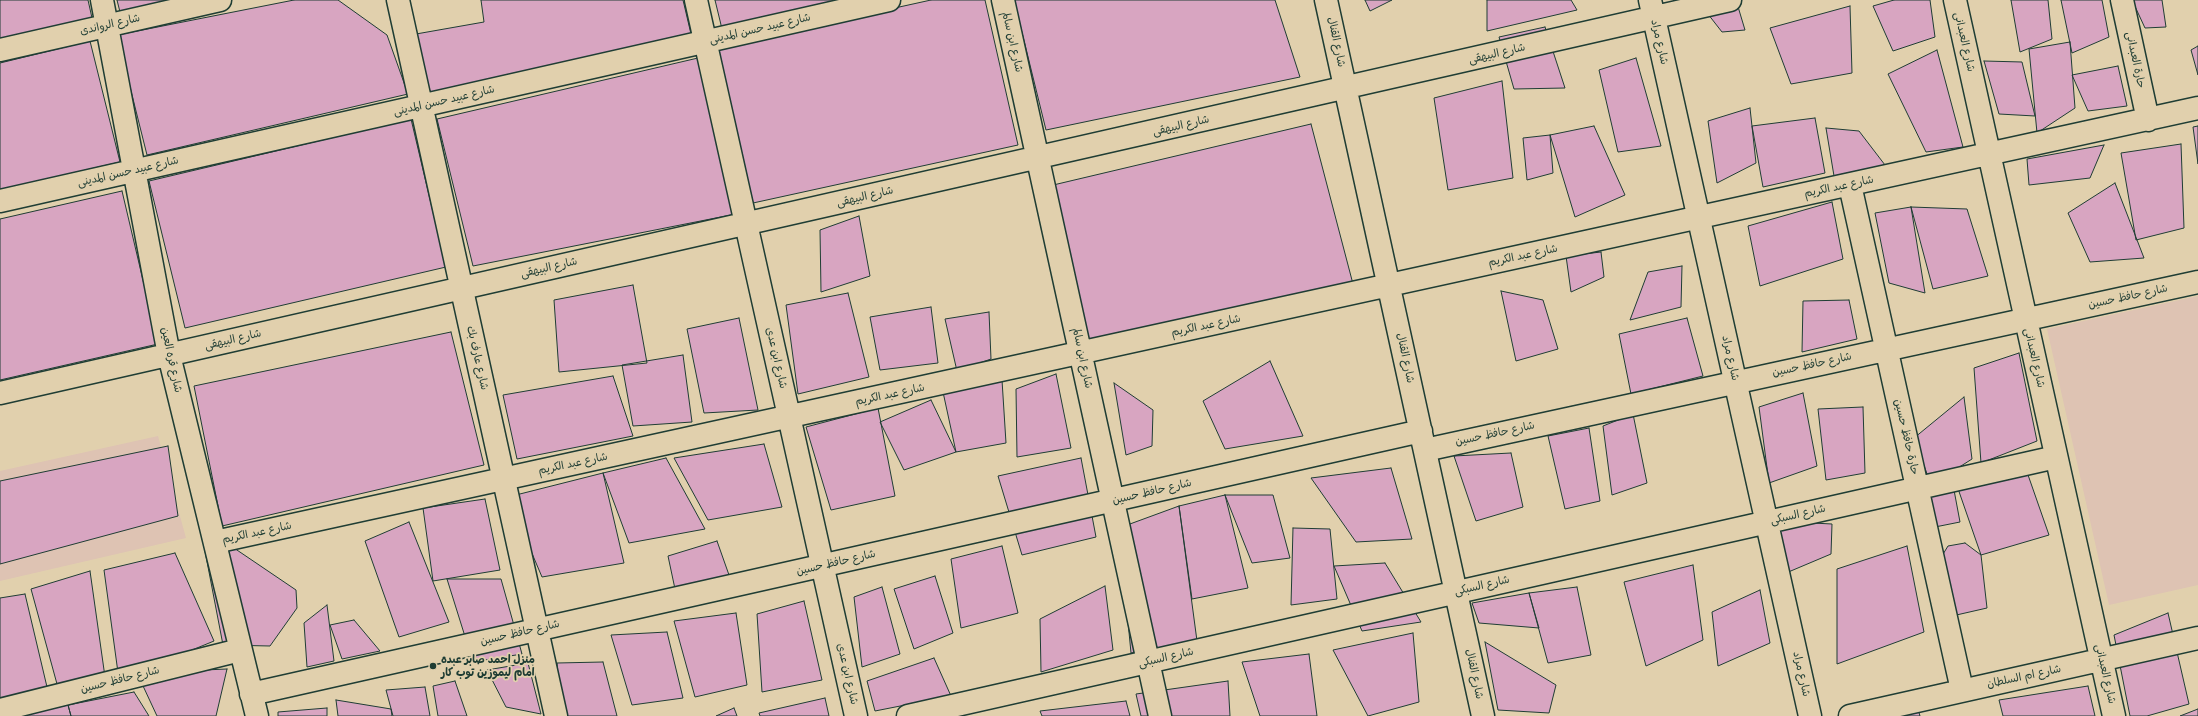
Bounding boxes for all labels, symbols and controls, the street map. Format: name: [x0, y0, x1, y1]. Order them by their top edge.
street label: شارع ابن سالم: [999, 10, 1025, 74]
street label: شارع عبيد حسن المدينى: [708, 11, 812, 47]
street label: شارع العبدانى: [1951, 11, 1977, 73]
street label: شارع الرواندى: [79, 12, 141, 38]
street label: شارع القنال: [1324, 16, 1348, 68]
street label: شارع مراد: [1647, 18, 1671, 66]
street label: حارة العبدانى: [2123, 31, 2147, 89]
street label: شارع البيهقى: [1467, 41, 1527, 67]
street label: شارع عبيد حسن المدينى: [392, 83, 496, 119]
street label: شارع البيهقى: [1151, 113, 1211, 139]
street label: شارع عبيد حسن المدينى: [76, 154, 180, 190]
street label: شارع عبد الكريم: [1803, 173, 1875, 201]
street label: شارع البيهقى: [835, 184, 895, 210]
street label: شارع عبد الكريم: [1487, 242, 1559, 270]
street label: شارع البيهقى: [519, 255, 579, 281]
street label: شارع حافظ حسين: [2087, 282, 2169, 312]
street label: شارع عبد الكريم: [1170, 312, 1242, 340]
street label: شارع عارف بك: [463, 325, 491, 391]
street label: شارع قره العين: [158, 326, 184, 394]
street label: شارع ابن عدى: [763, 326, 789, 390]
street label: شارع ابن سالم: [1069, 326, 1095, 390]
street label: شارع البيهقى: [203, 327, 263, 353]
street label: شارع العبدانى: [2021, 327, 2047, 389]
street label: شارع القنال: [1393, 332, 1417, 384]
street label: شارع مراد: [1718, 334, 1742, 382]
street label: شارع حافظ حسين: [1771, 350, 1853, 380]
street label: شارع عبد الكريم: [854, 381, 926, 409]
street label: حارة حافظ حسين: [1891, 398, 1921, 476]
street label: شارع حافظ حسين: [1454, 419, 1536, 449]
street label: شارع عبد الكريم: [537, 450, 609, 478]
street label: شارع حافظ حسين: [1111, 476, 1193, 508]
street label: شارع السبكى: [1769, 502, 1827, 528]
street label: شارع عبد الكريم: [221, 519, 293, 547]
street label: شارع حافظ حسين: [795, 547, 877, 579]
street label: شارع السبكى: [1453, 573, 1511, 599]
street label: شارع حافظ حسين: [479, 617, 561, 649]
street label: شارع ابن عدى: [834, 642, 860, 706]
street label: شارع العبدانى: [2092, 643, 2118, 705]
street label: شارع السبكى: [1137, 645, 1195, 671]
street label: شارع القنال: [1462, 648, 1486, 700]
street label: شارع مراد: [1789, 650, 1813, 698]
place label: منزل احمد صابر عبده امام ليموزين توب كار: [441, 653, 535, 679]
marker: منزل احمد صابر عبده امام ليموزين توب كار: [428, 661, 438, 671]
street label: شارع ام السلطان: [1986, 663, 2062, 691]
street label: شارع حافظ حسين: [79, 664, 161, 696]

